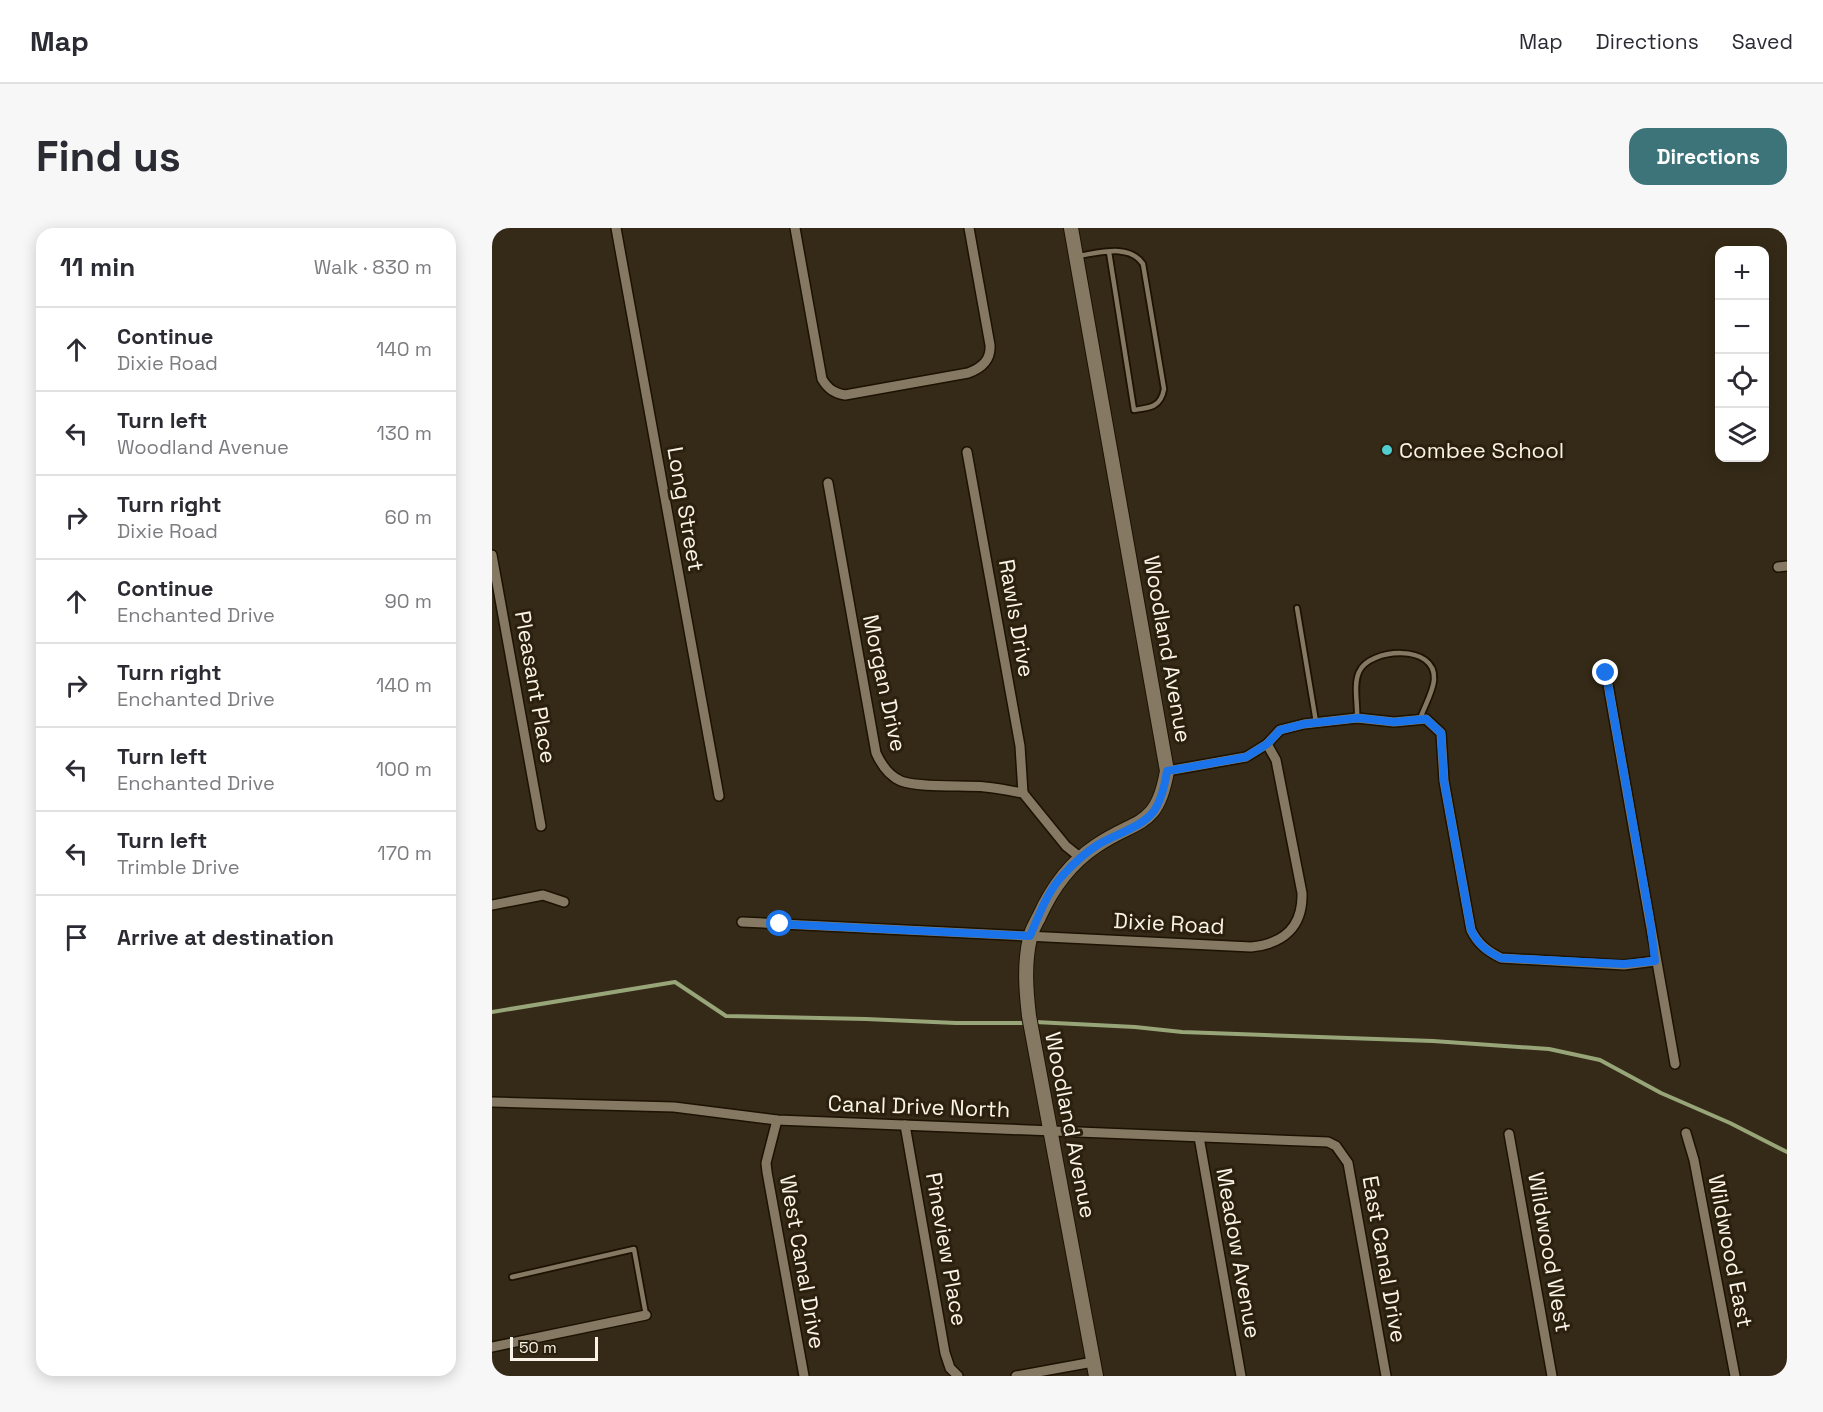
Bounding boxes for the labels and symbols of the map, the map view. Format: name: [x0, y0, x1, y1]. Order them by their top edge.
place label: Combee School: [1399, 436, 1564, 464]
marker: Combee School: [1380, 443, 1394, 457]
street label: Long Street: [661, 445, 711, 573]
street label: Woodland Avenue: [1138, 553, 1198, 745]
street label: Rawls Drive: [993, 557, 1041, 679]
street label: Pleasant Place: [509, 609, 563, 765]
street label: Morgan Drive: [857, 612, 913, 754]
route end: [1592, 659, 1618, 685]
street label: Dixie Road: [1113, 906, 1225, 940]
route start: [766, 910, 792, 936]
street label: Woodland Avenue: [1039, 1030, 1103, 1220]
street label: Canal Drive North: [827, 1089, 1011, 1123]
street label: Meadow Avenue: [1210, 1166, 1268, 1340]
street label: Pineview Place: [920, 1170, 974, 1328]
street label: Wildwood West: [1522, 1170, 1578, 1334]
street label: Wildwood East: [1702, 1172, 1760, 1330]
street label: West Canal Drive: [774, 1173, 832, 1351]
street label: East Canal Drive: [1357, 1173, 1413, 1345]
scale bar: [510, 1334, 598, 1362]

